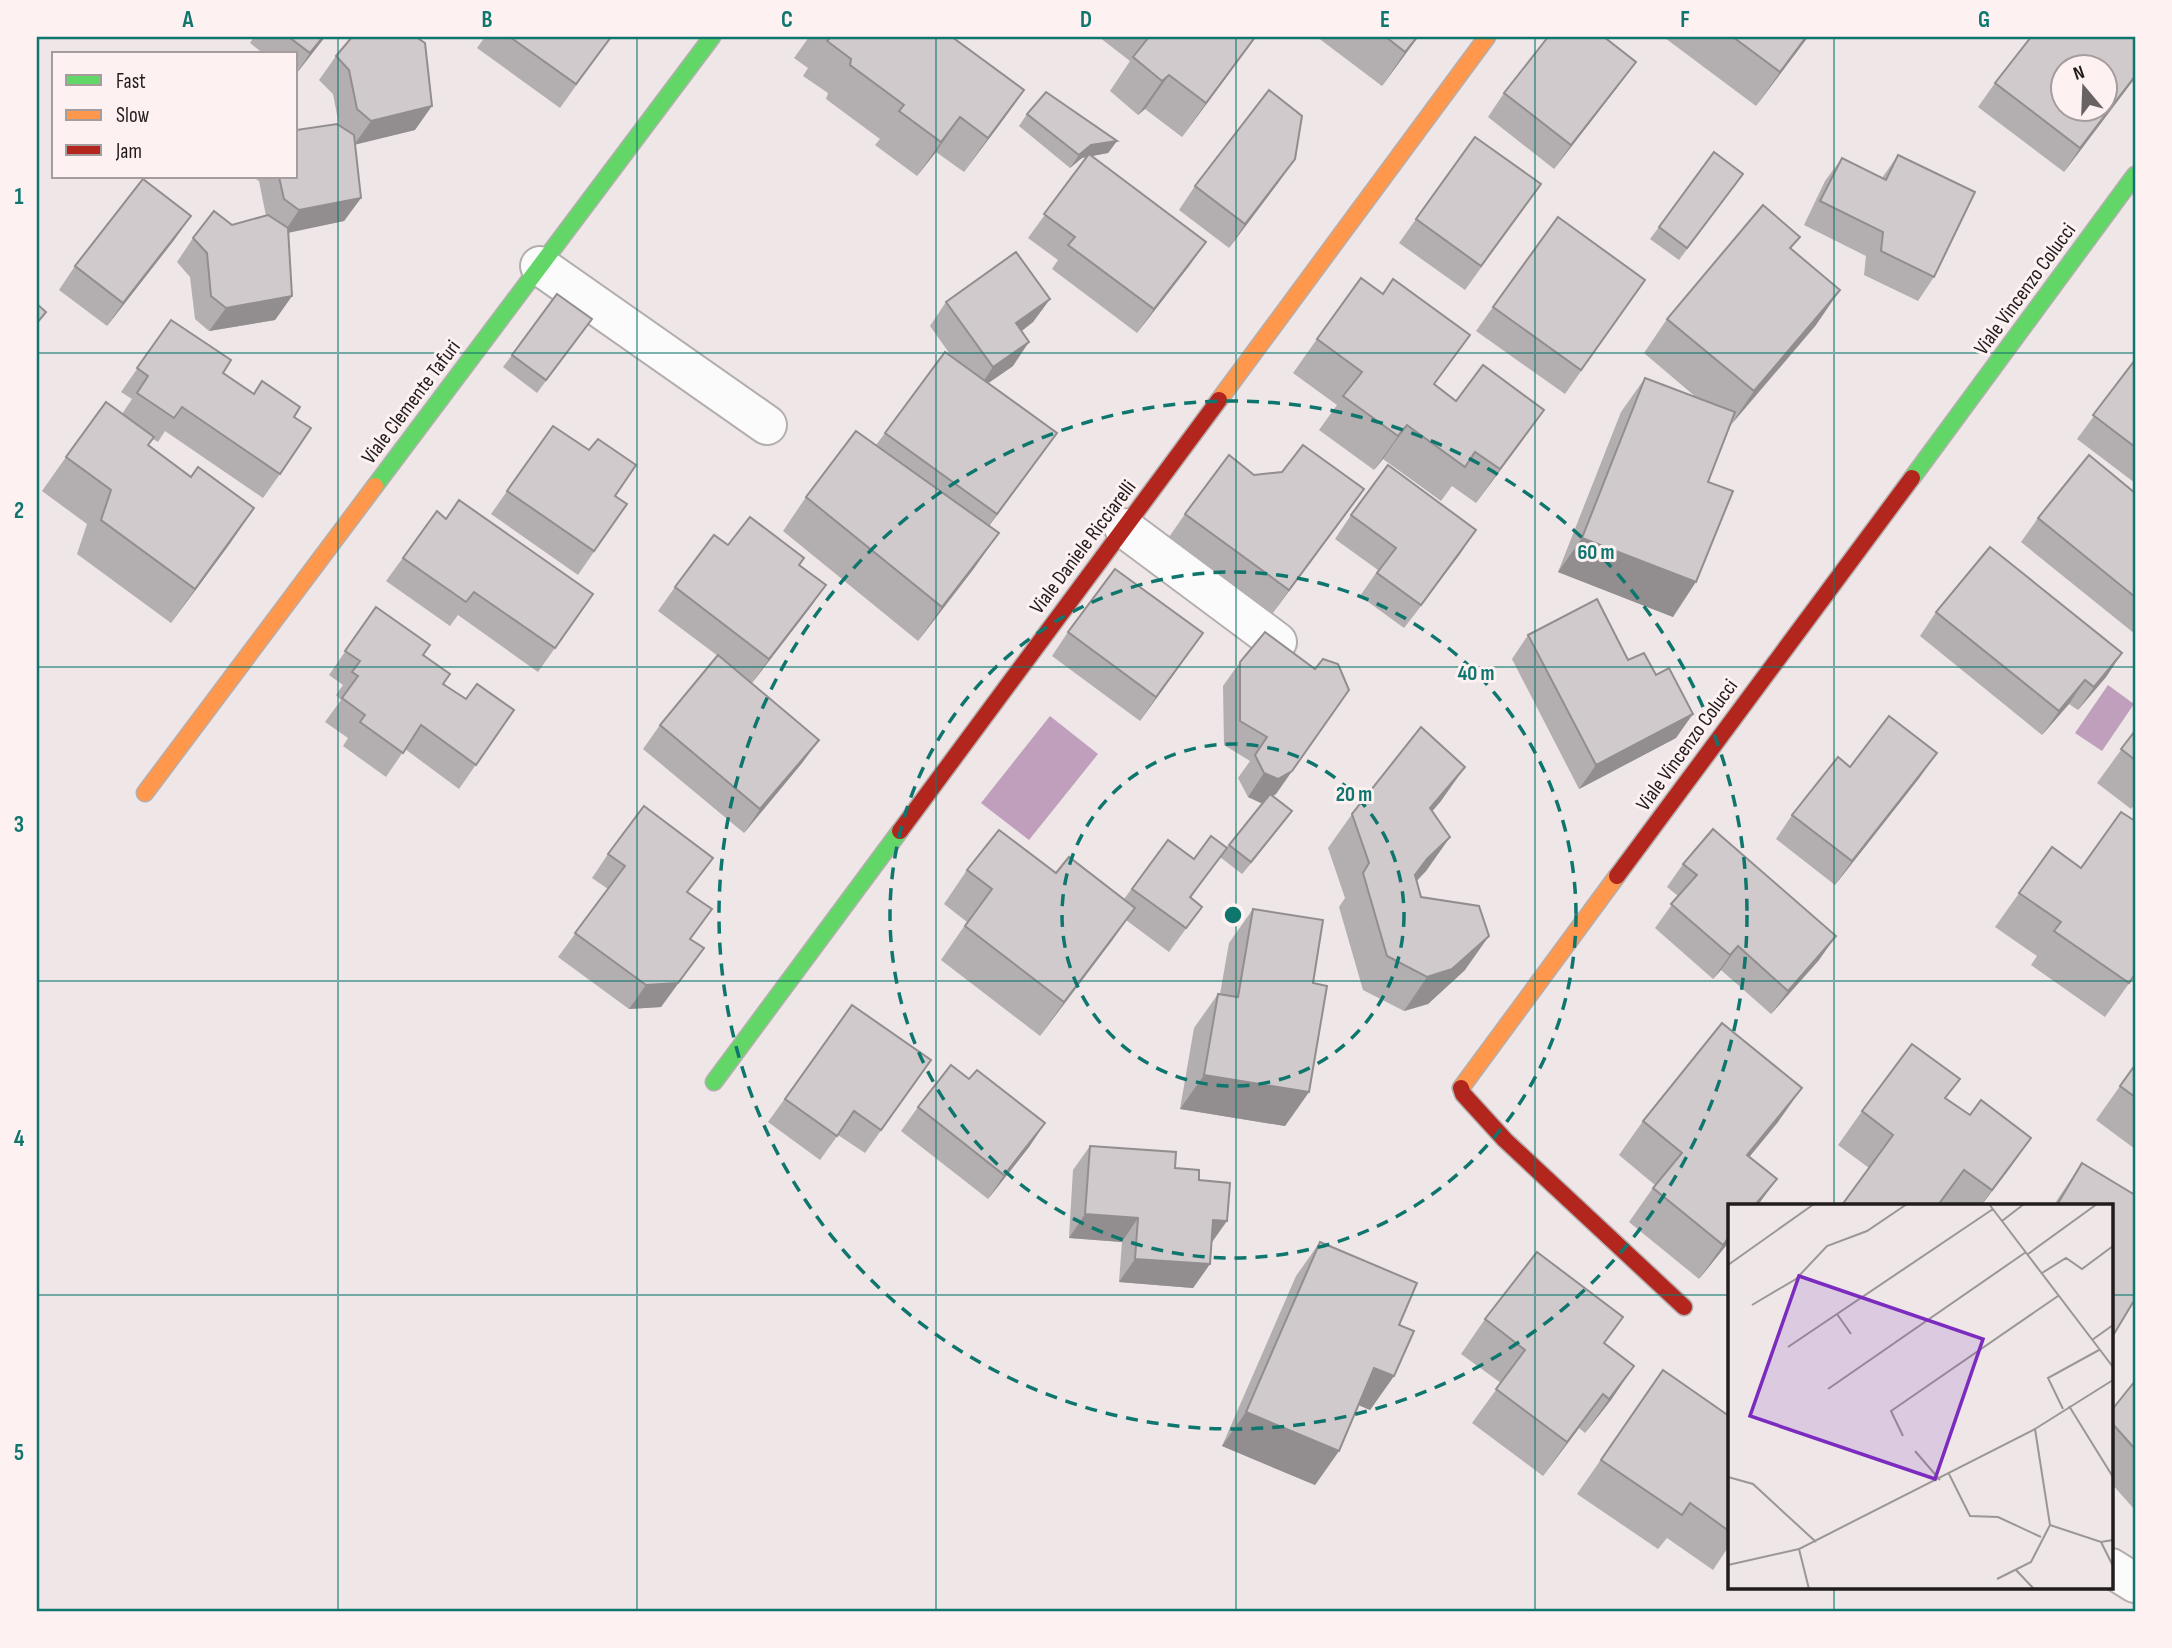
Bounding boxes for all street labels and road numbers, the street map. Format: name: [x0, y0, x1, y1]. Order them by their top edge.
street label: Viale Vincenzo Colucci: [1969, 218, 2081, 360]
street label: Viale Clemente Tafuri: [356, 335, 466, 469]
street label: Viale Daniele Ricciarelli: [1025, 475, 1141, 619]
street label: Viale Vincenzo Colucci: [1631, 674, 1743, 816]

